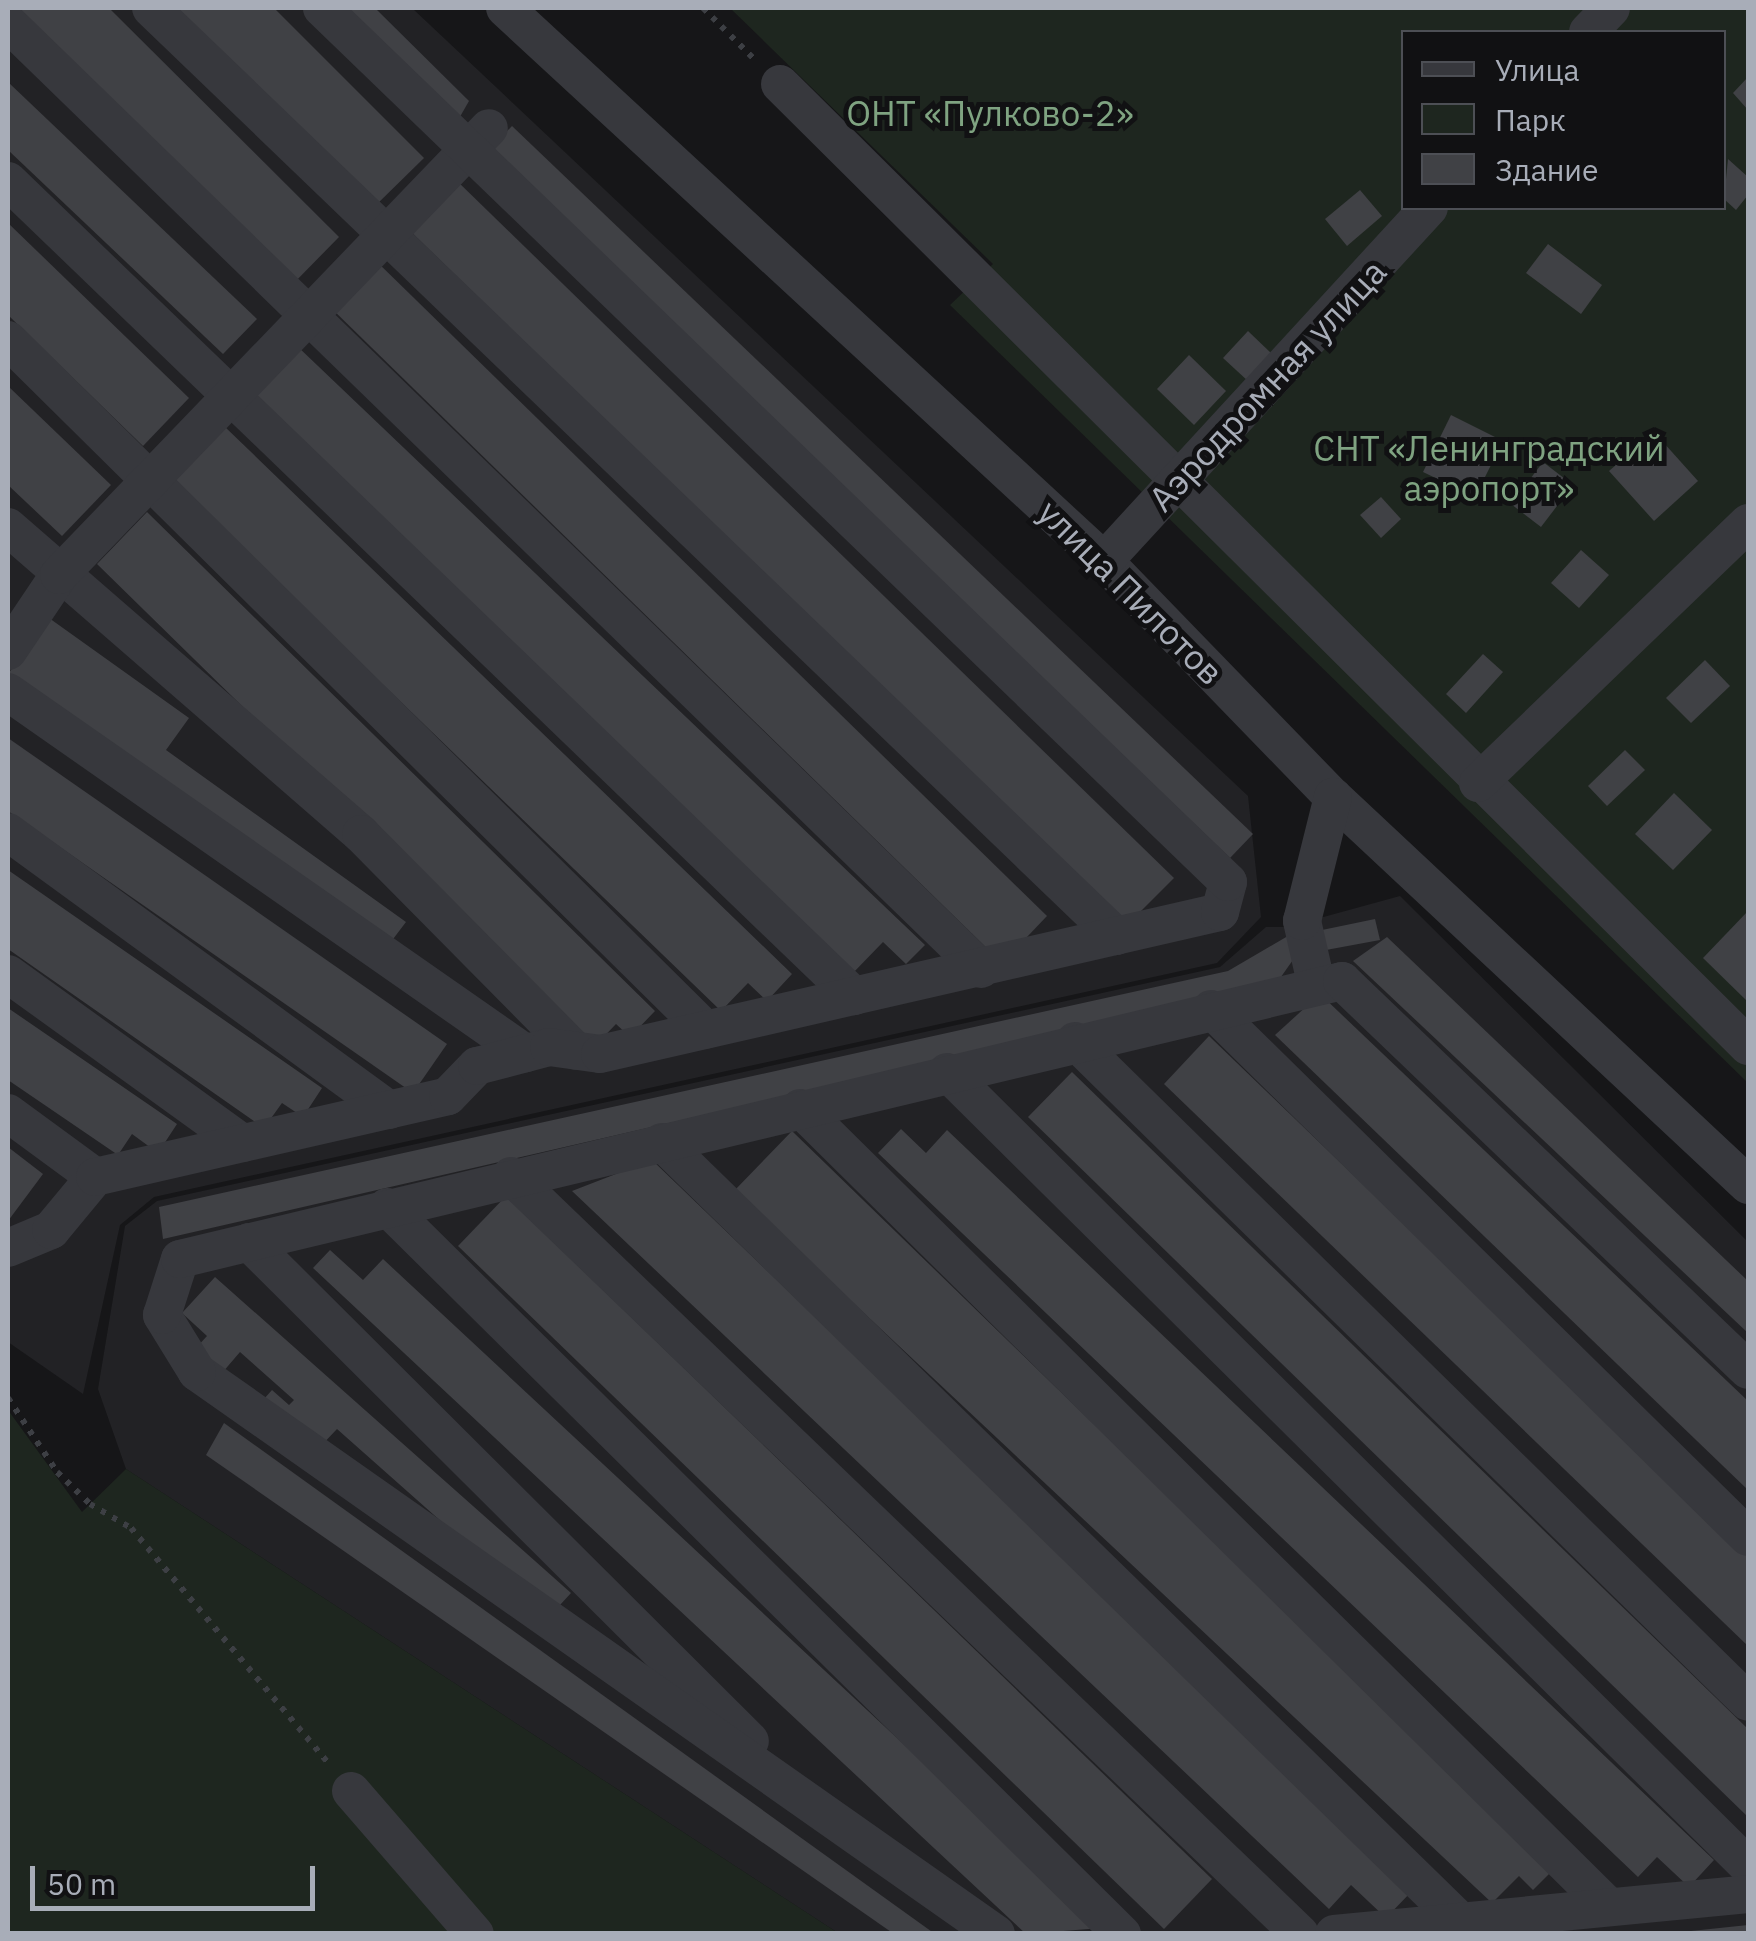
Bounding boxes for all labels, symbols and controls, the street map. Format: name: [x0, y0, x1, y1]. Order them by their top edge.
legend: [1401, 30, 1726, 210]
text: Улица: [1495, 50, 1580, 89]
park label: ОНТ «Пулково-2»: [846, 92, 1134, 134]
text: Парк: [1495, 100, 1566, 139]
text: Здание: [1495, 150, 1598, 189]
street label: Аэродромная улица: [1140, 251, 1394, 519]
park label: СНТ «Ленинградский аэропорт»: [1313, 427, 1665, 509]
street label: улица Пилотов: [1030, 491, 1232, 693]
scale bar: [35, 1846, 320, 1908]
text: 50 m: [47, 1864, 116, 1903]

